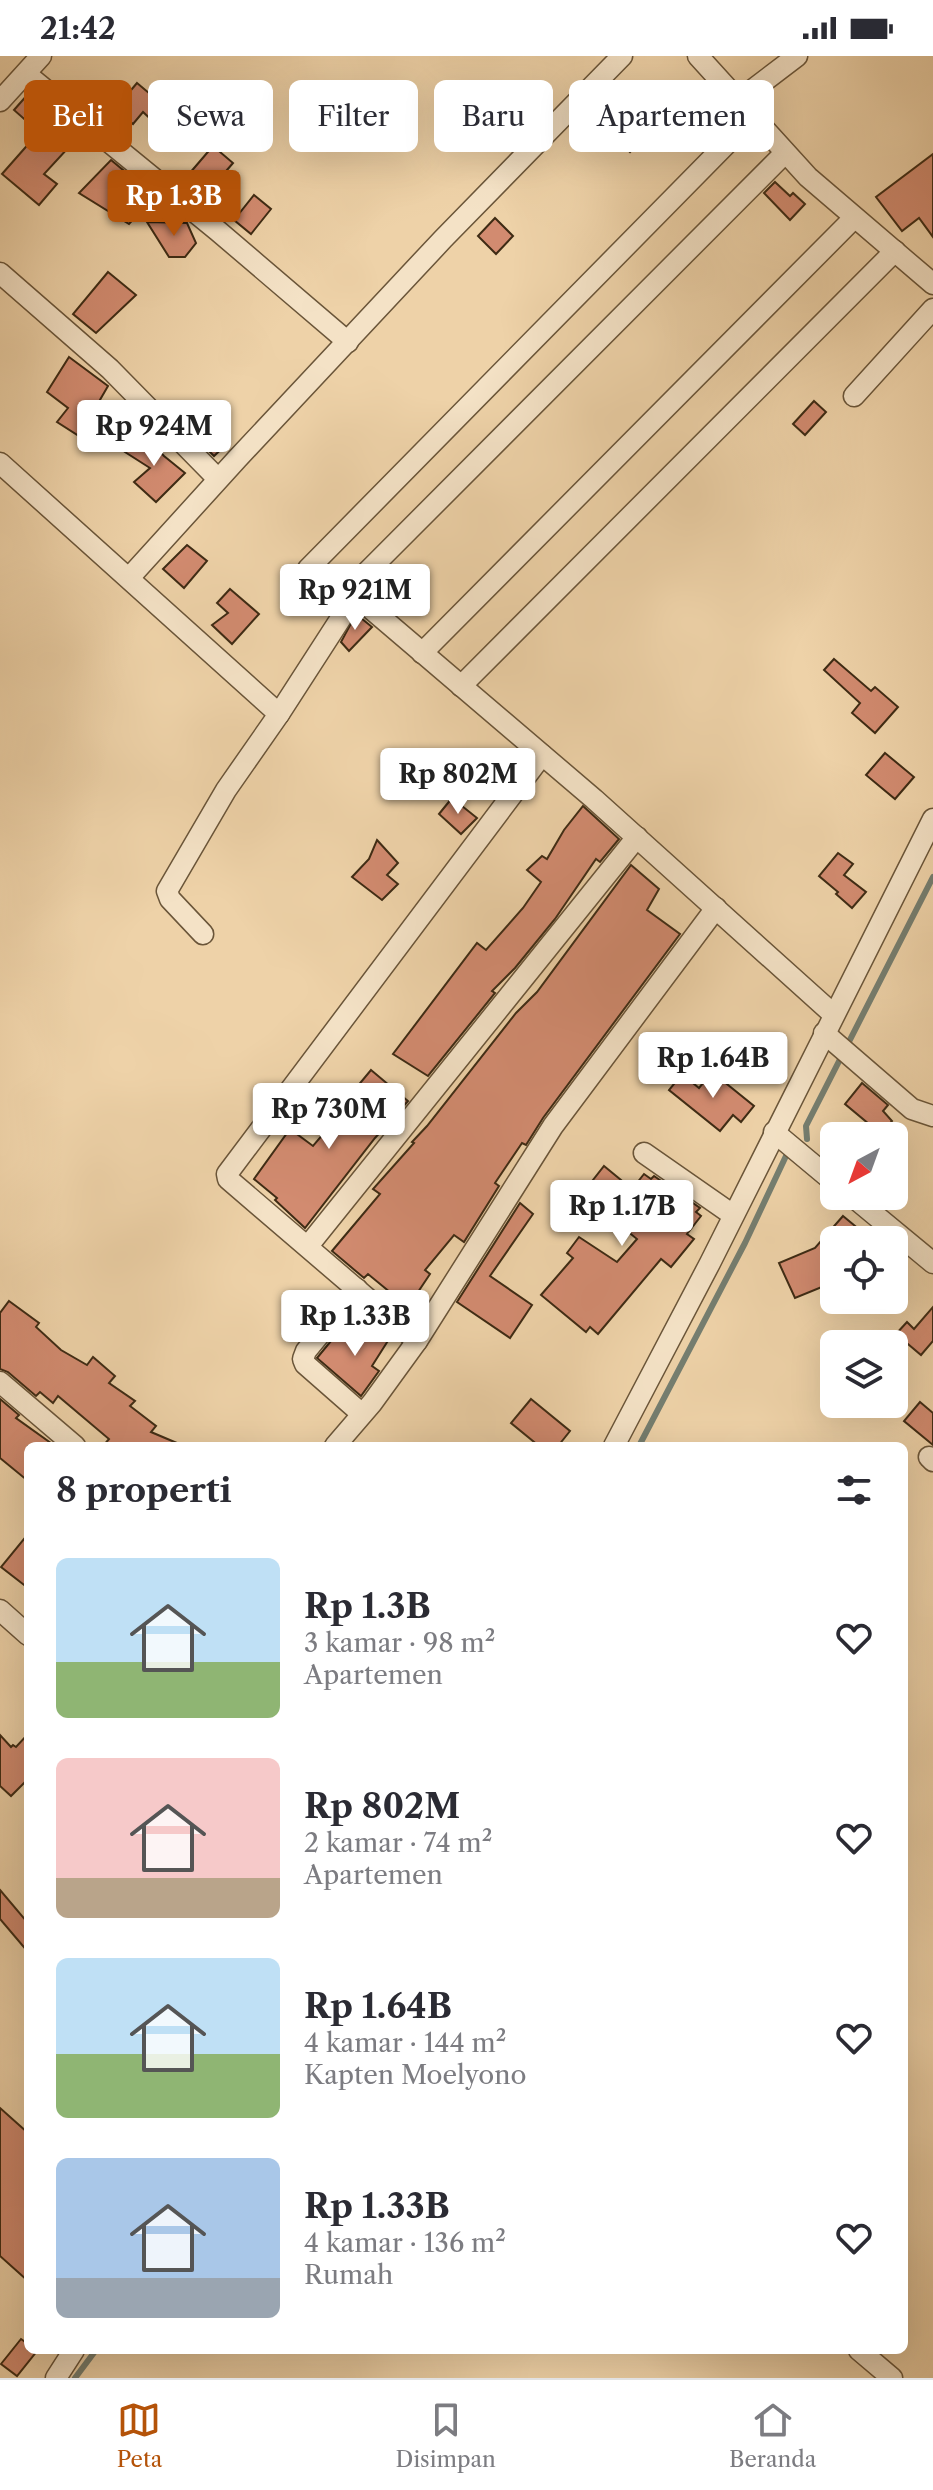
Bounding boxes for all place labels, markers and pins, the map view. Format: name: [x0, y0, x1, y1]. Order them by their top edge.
pin: Rp 1.3B: [100, 170, 248, 238]
pin: Rp 924M: [80, 400, 228, 468]
pin: Rp 921M: [281, 564, 429, 632]
pin: Rp 802M: [384, 748, 532, 816]
pin: Rp 1.64B: [630, 1032, 796, 1100]
pin: Rp 730M: [255, 1083, 403, 1151]
pin: Rp 1.17B: [539, 1180, 705, 1248]
pin: Rp 1.33B: [272, 1290, 438, 1358]

